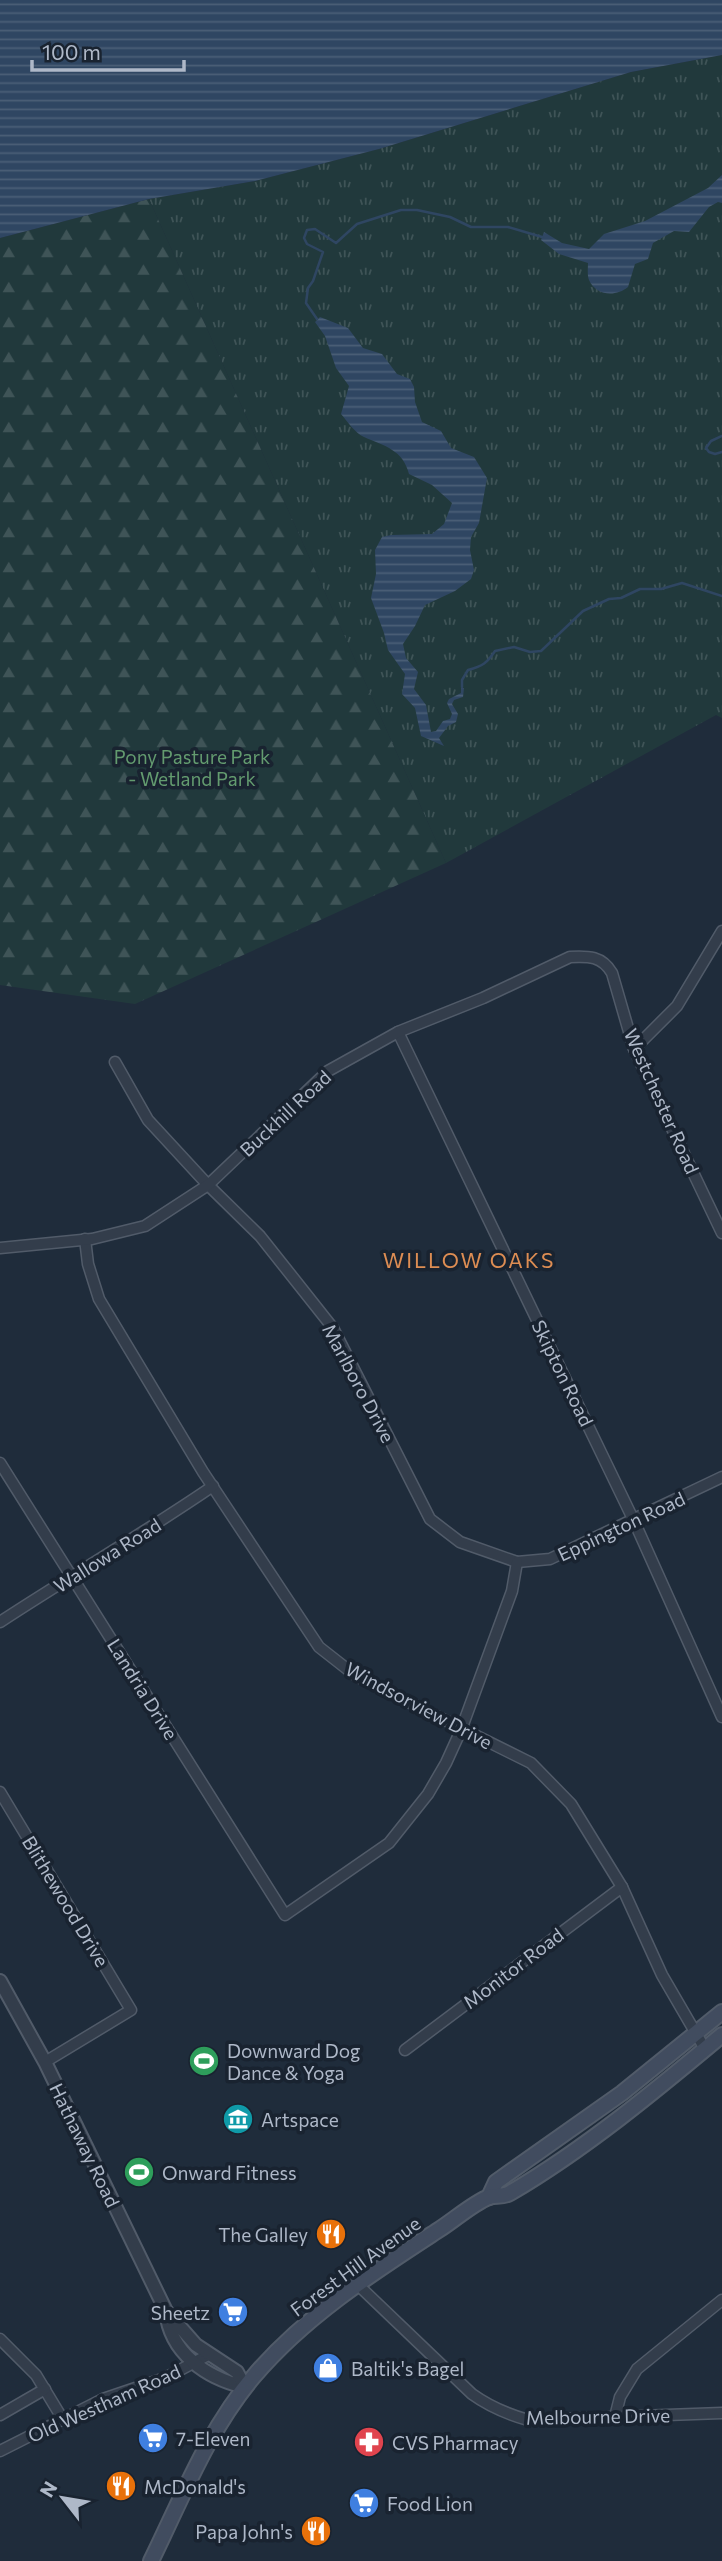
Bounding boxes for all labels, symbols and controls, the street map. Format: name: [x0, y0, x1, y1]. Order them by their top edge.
scale bar: [32, 28, 184, 72]
text: 100 m: [42, 39, 101, 64]
park label: Pony Pasture Park - Wetland Park: [114, 745, 270, 790]
street label: Westchester Road: [620, 1025, 704, 1177]
street label: Buckhill Road: [235, 1065, 335, 1161]
district label: WILLOW OAKS: [383, 1247, 555, 1272]
street label: Skipton Road: [527, 1316, 599, 1430]
street label: Marlboro Drive: [318, 1320, 400, 1446]
street label: Eppington Road: [554, 1486, 688, 1566]
street label: Wallowa Road: [49, 1513, 165, 1597]
street label: Landria Drive: [103, 1634, 183, 1744]
street label: Windsorview Drive: [342, 1657, 496, 1753]
street label: Blithewood Drive: [18, 1831, 114, 1971]
street label: Monitor Road: [458, 1923, 568, 2013]
place label: Downward Dog Dance & Yoga: [227, 2039, 360, 2084]
sports icon: Downward Dog Dance & Yoga: [187, 2044, 221, 2078]
street label: Hathaway Road: [45, 2079, 125, 2211]
museum icon: Artspace: [221, 2102, 255, 2136]
place label: Artspace: [261, 2108, 339, 2131]
sports icon: Onward Fitness: [122, 2155, 156, 2189]
place label: Onward Fitness: [162, 2161, 297, 2184]
street label: Forest Hill Avenue: [286, 2211, 424, 2321]
restaurant icon: The Galley: [314, 2217, 348, 2251]
place label: The Galley: [218, 2223, 308, 2246]
supermarket icon: Sheetz: [216, 2295, 250, 2329]
place label: Sheetz: [151, 2301, 210, 2324]
shop icon: Baltik's Bagel: [311, 2351, 345, 2385]
place label: Baltik's Bagel: [351, 2357, 464, 2380]
street label: Old Westham Road: [24, 2359, 184, 2447]
street label: Melbourne Drive: [526, 2403, 670, 2429]
supermarket icon: 7-Eleven: [136, 2421, 170, 2455]
pharmacy icon: CVS Pharmacy: [352, 2425, 386, 2459]
place label: 7-Eleven: [176, 2427, 250, 2450]
place label: CVS Pharmacy: [392, 2431, 519, 2454]
north arrow: [28, 2463, 98, 2533]
restaurant icon: McDonald's: [104, 2469, 138, 2503]
place label: McDonald's: [144, 2475, 246, 2498]
text: N: [34, 2477, 62, 2501]
supermarket icon: Food Lion: [347, 2486, 381, 2520]
place label: Food Lion: [387, 2492, 473, 2515]
restaurant icon: Papa John's: [299, 2514, 333, 2548]
place label: Papa John's: [195, 2520, 293, 2543]

